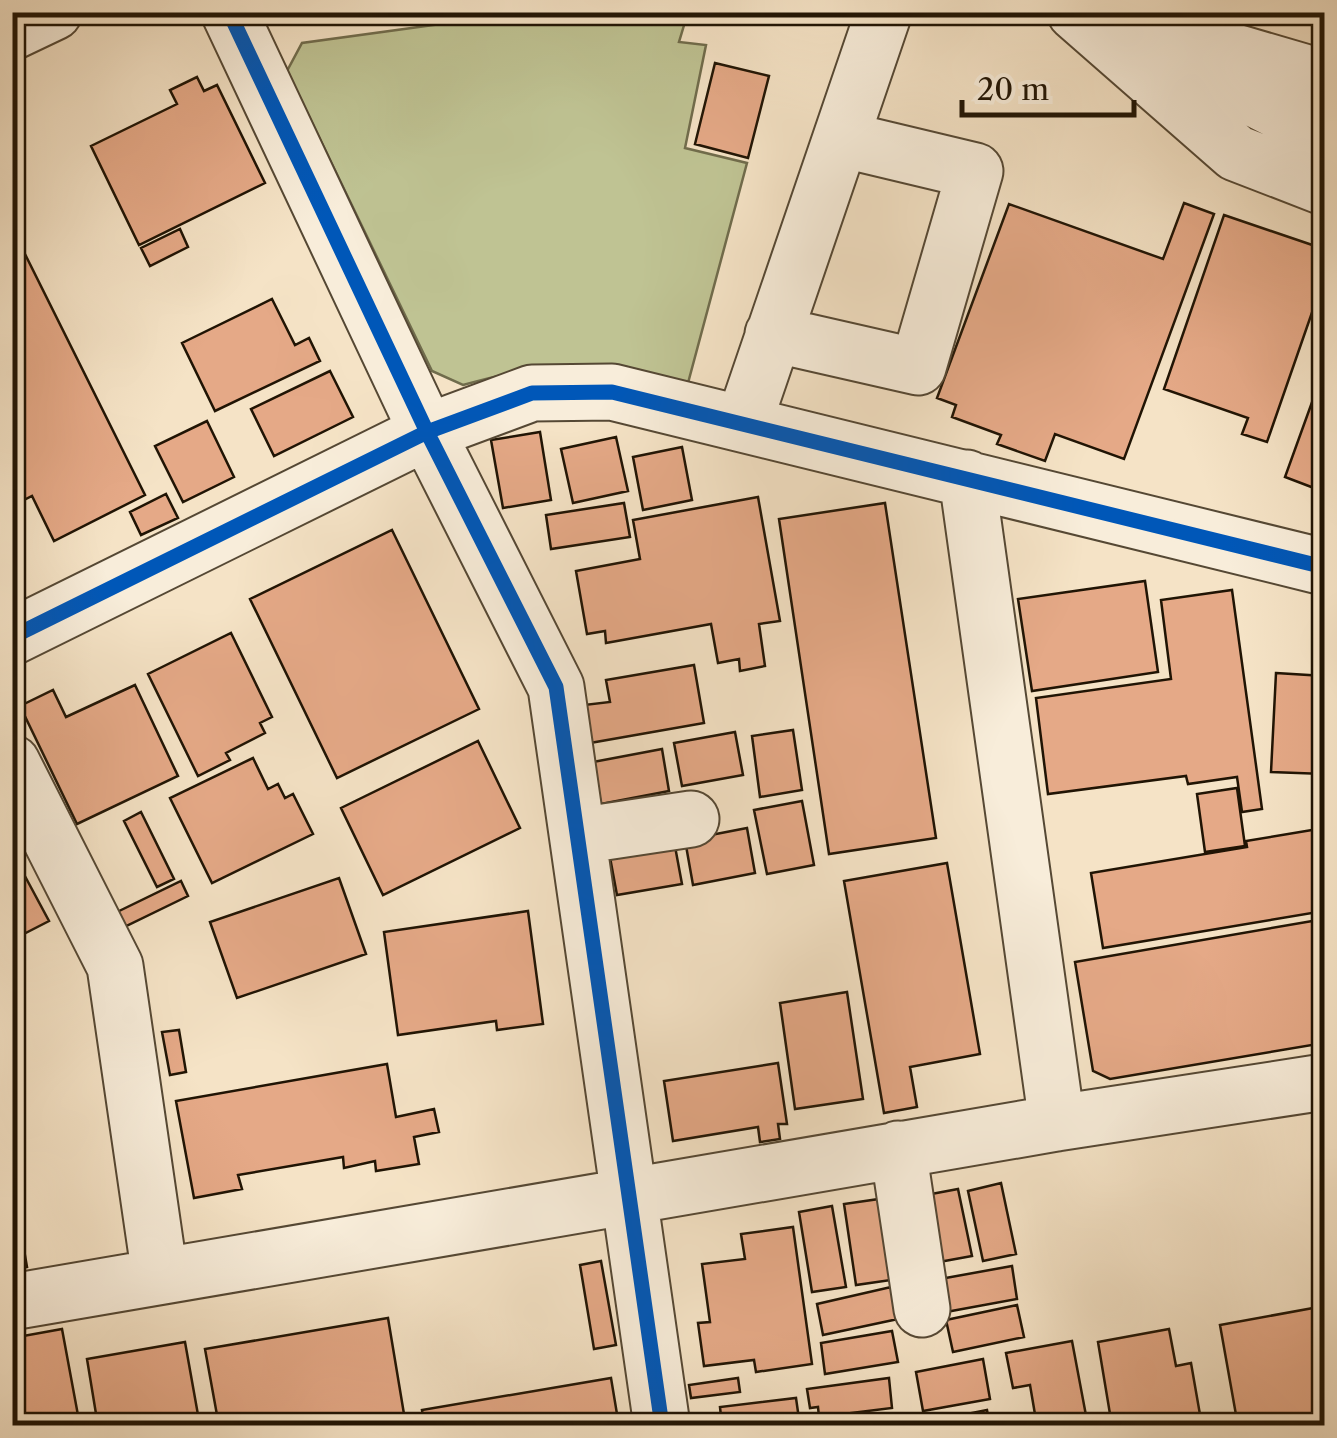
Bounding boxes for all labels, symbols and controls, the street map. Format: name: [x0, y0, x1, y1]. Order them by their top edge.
scale bar: [962, 55, 1134, 117]
text: 20 m: [977, 71, 1049, 108]

